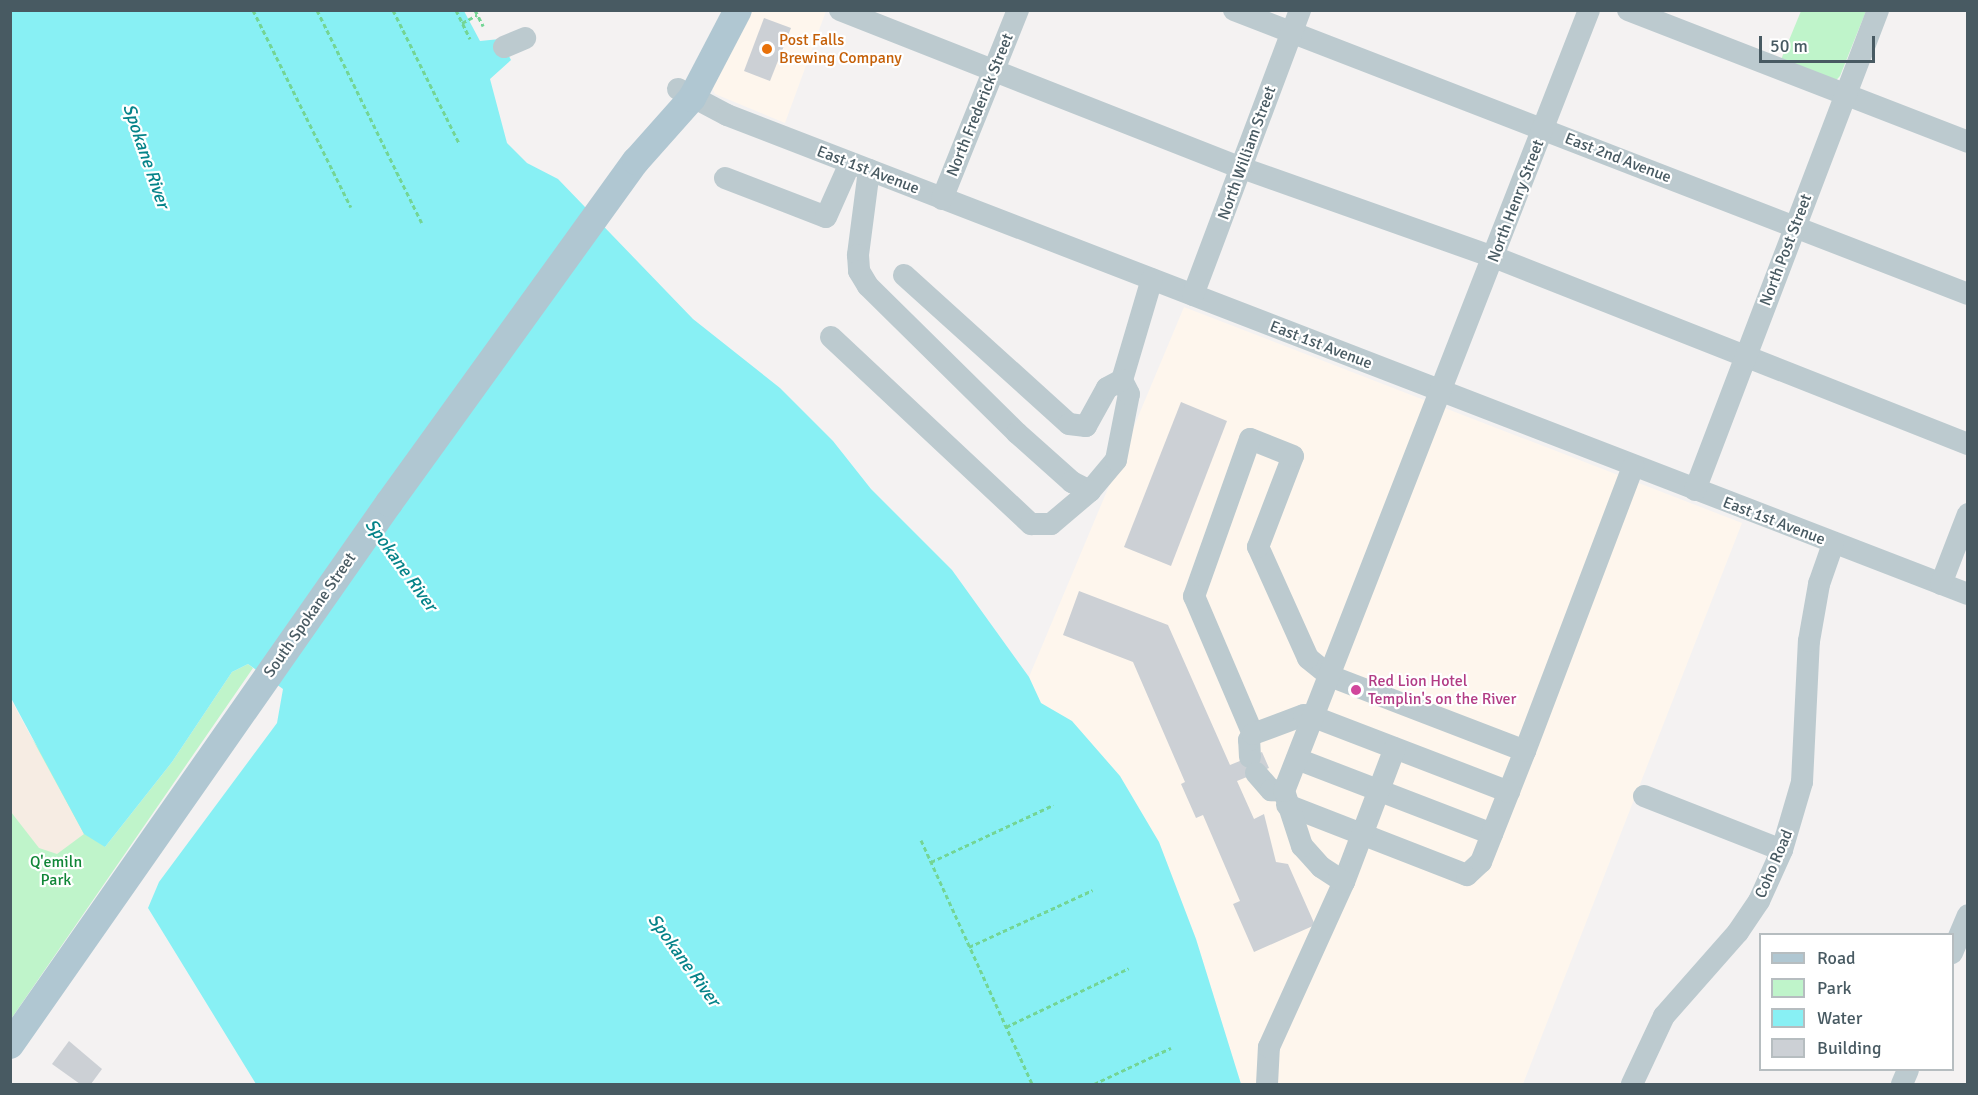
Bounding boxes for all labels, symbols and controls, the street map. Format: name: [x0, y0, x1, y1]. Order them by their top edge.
scale bar: [1762, 24, 1878, 62]
place label: Post Falls Brewing Company: [779, 30, 902, 68]
street label: North Frederick Street: [943, 31, 1017, 179]
text: 50 m: [1770, 35, 1808, 57]
marker: Post Falls Brewing Company: [760, 42, 774, 56]
street label: North William Street: [1214, 84, 1280, 222]
water label: Spokane River: [118, 101, 174, 211]
street label: East 2nd Avenue: [1562, 129, 1674, 187]
street label: North Henry Street: [1484, 137, 1548, 265]
street label: East 1st Avenue: [814, 142, 922, 198]
street label: North Post Street: [1756, 191, 1816, 309]
street label: East 1st Avenue: [1267, 317, 1375, 373]
street label: East 1st Avenue: [1720, 493, 1828, 549]
water label: Spokane River: [360, 515, 442, 615]
street label: South Spokane Street: [260, 549, 360, 681]
place label: Red Lion Hotel Templin's on the River: [1368, 671, 1516, 709]
marker: Red Lion Hotel Templin's on the River: [1349, 683, 1363, 697]
street label: Coho Road: [1751, 827, 1797, 901]
park label: Q'emiln Park: [30, 852, 82, 890]
water label: Spokane River: [643, 910, 725, 1010]
legend: [1759, 933, 1954, 1071]
text: Road: [1817, 947, 1856, 969]
text: Park: [1817, 977, 1852, 999]
text: Water: [1817, 1007, 1862, 1029]
text: Building: [1817, 1037, 1881, 1059]

